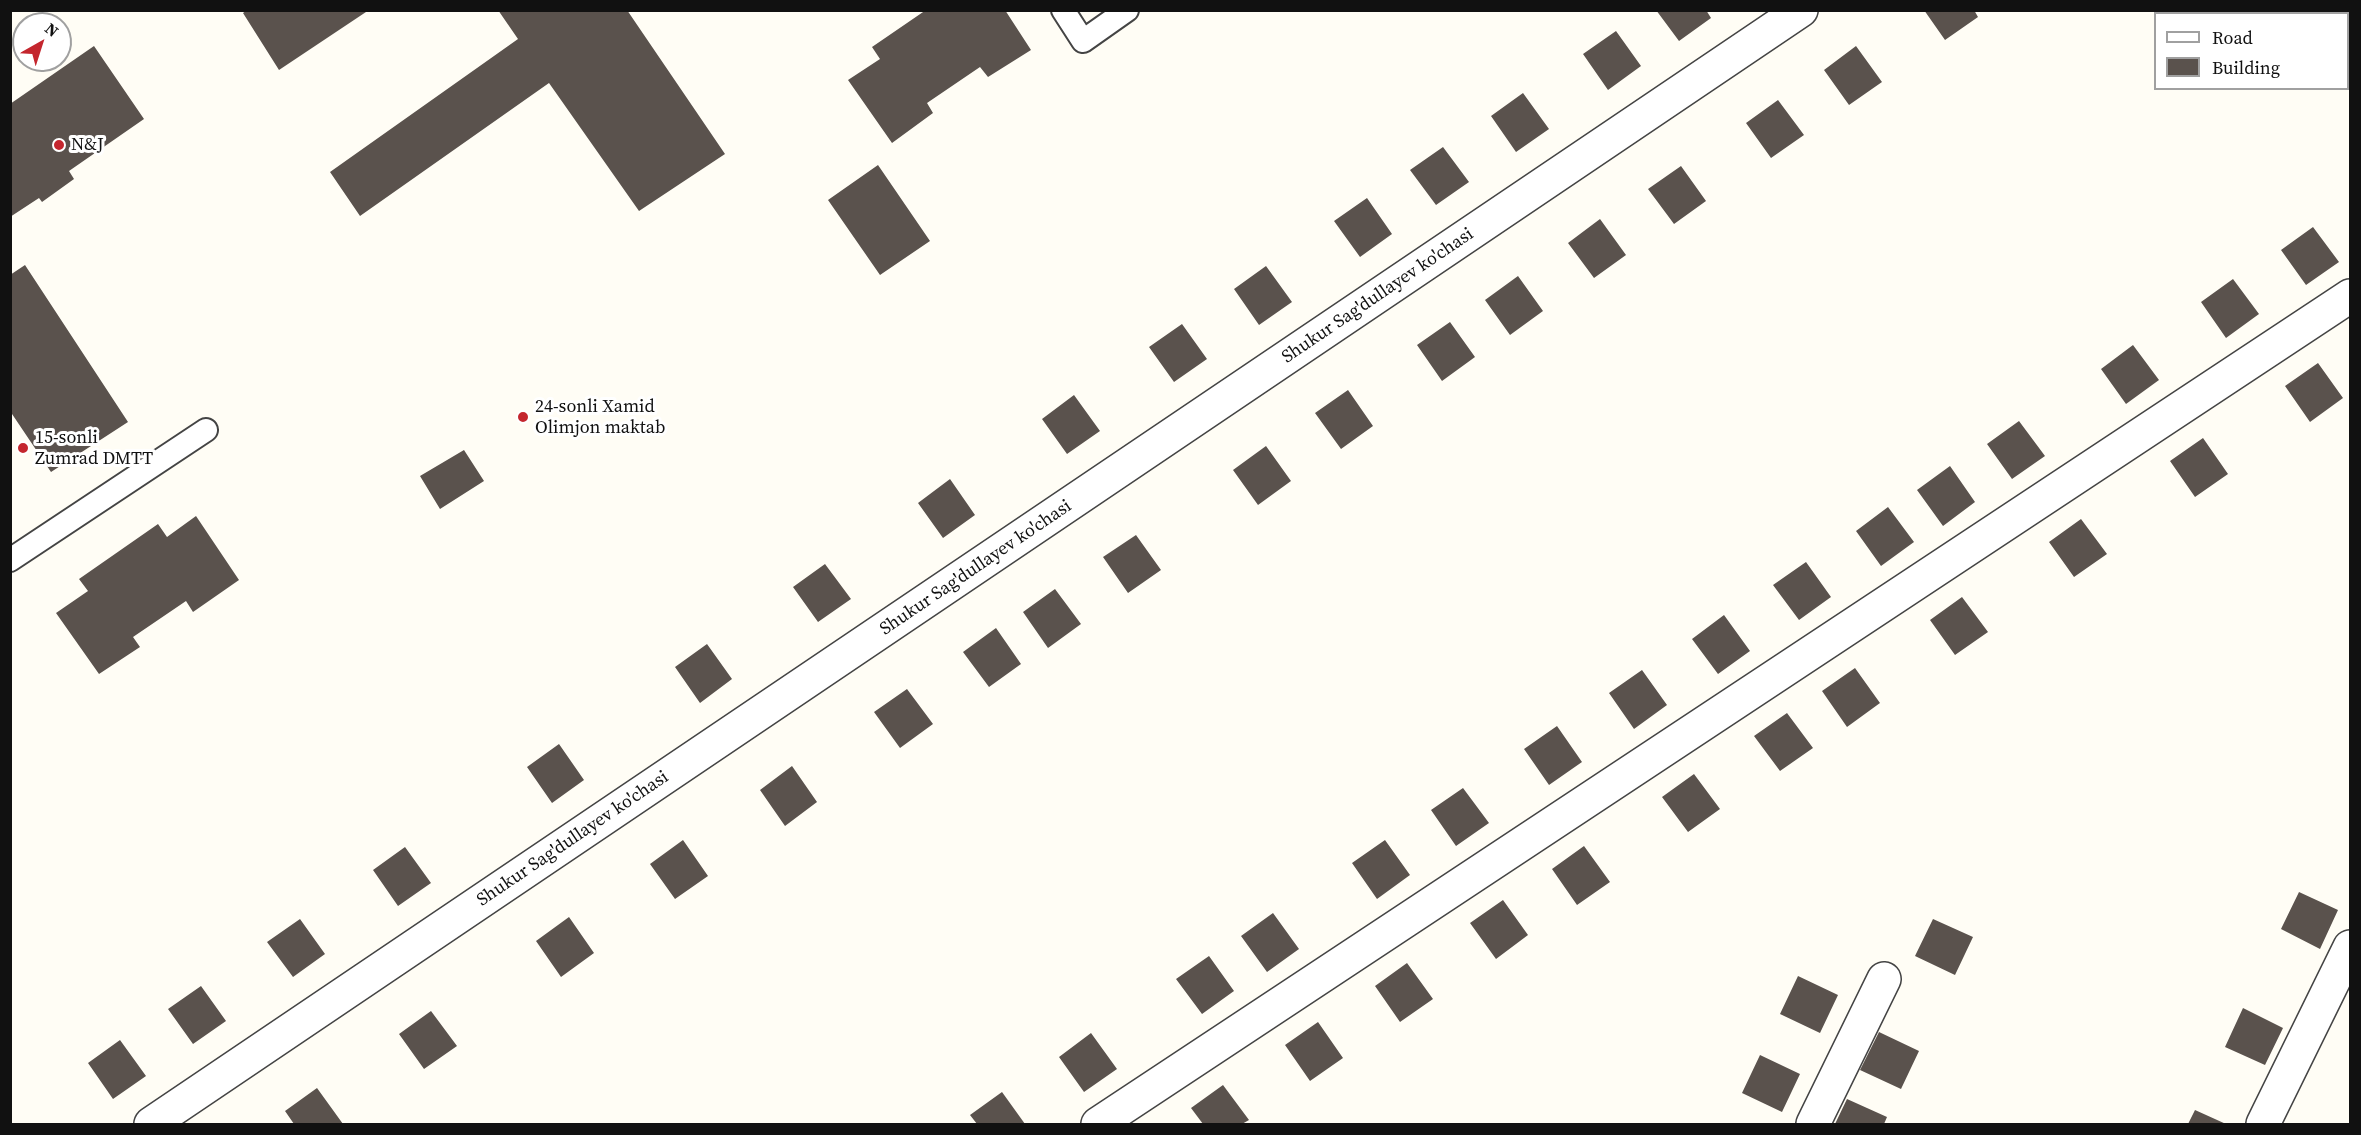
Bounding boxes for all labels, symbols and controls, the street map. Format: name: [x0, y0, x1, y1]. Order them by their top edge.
north arrow: [12, 12, 72, 72]
legend: [2154, 12, 2349, 90]
text: N: [41, 17, 64, 42]
text: Road: [2212, 25, 2253, 50]
text: Building: [2212, 55, 2280, 80]
place label: N&J: [71, 134, 104, 156]
marker: N&J: [52, 138, 66, 152]
street label: Shukur Sag'dullayev ko'chasi: [1278, 224, 1478, 368]
place label: 24-sonli Xamid Olimjon maktab: [535, 396, 665, 438]
marker: 24-sonli Xamid Olimjon maktab: [516, 410, 530, 424]
place label: 15-sonli Zumrad DMTT: [35, 427, 153, 470]
marker: 15-sonli Zumrad DMTT: [16, 441, 30, 455]
street label: Shukur Sag'dullayev ko'chasi: [876, 496, 1076, 640]
street label: Shukur Sag'dullayev ko'chasi: [473, 767, 673, 911]

